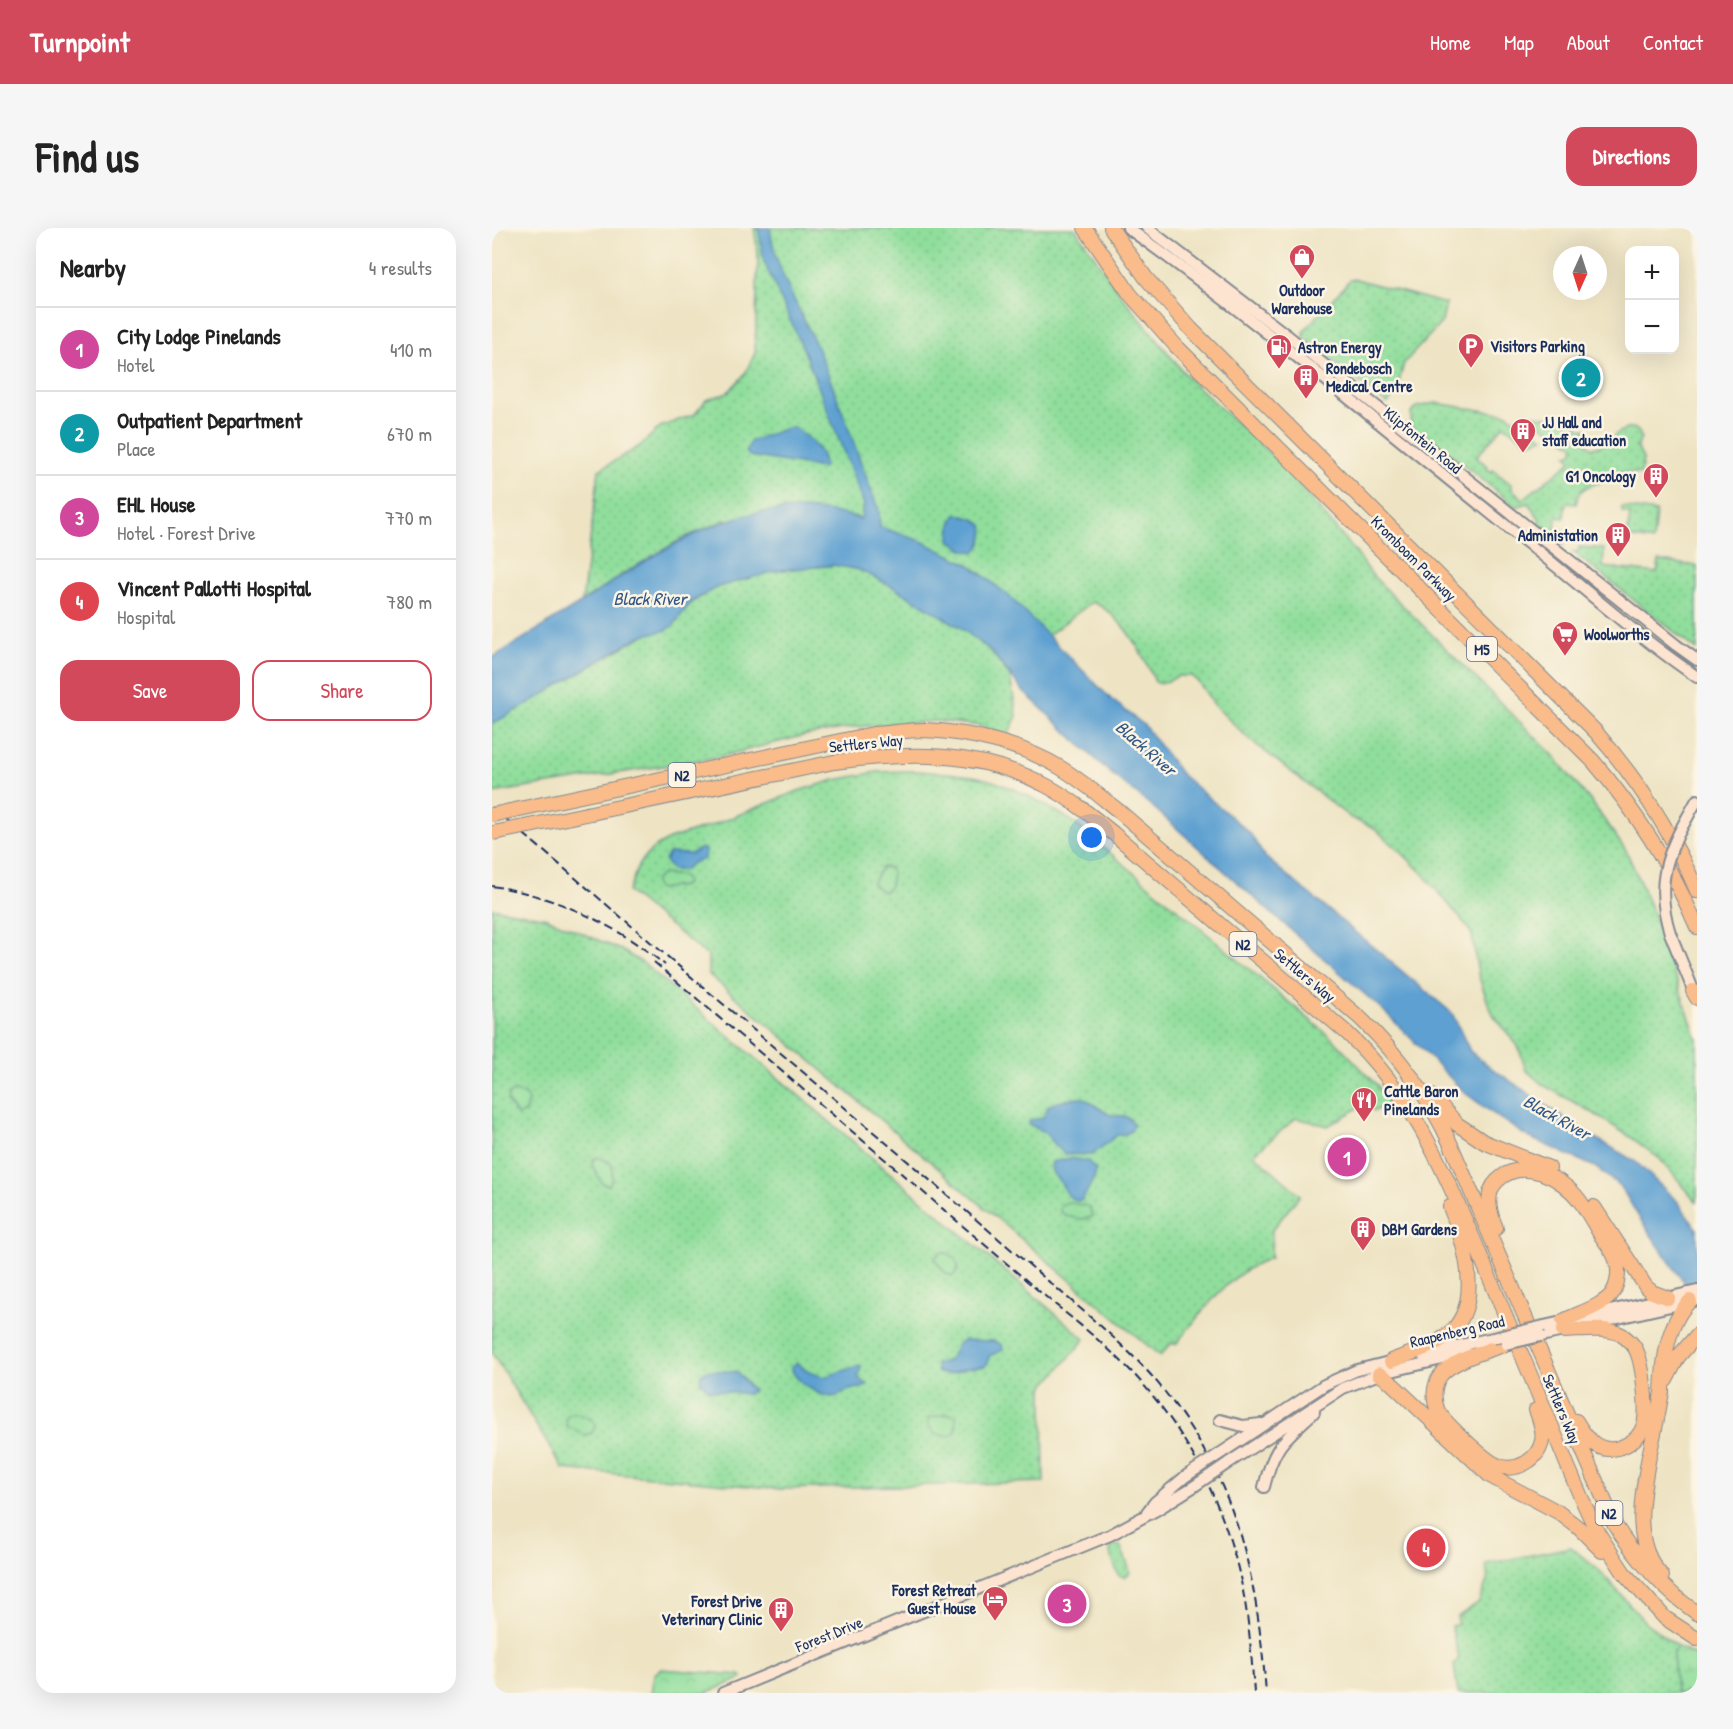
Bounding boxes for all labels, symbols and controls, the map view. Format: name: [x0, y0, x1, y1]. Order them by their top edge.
text: Turnpoint: [30, 23, 130, 61]
text: Home: [1430, 28, 1471, 57]
text: Map: [1504, 28, 1534, 57]
text: About: [1567, 28, 1610, 57]
text: Contact: [1643, 28, 1703, 57]
button: Directions: [1566, 127, 1697, 186]
text: Find us: [36, 128, 139, 185]
shop icon: Outdoor Warehouse: [1287, 242, 1317, 280]
north arrow: [1553, 246, 1607, 300]
map controls: [1625, 246, 1679, 354]
button: +: [1625, 246, 1679, 300]
text: Nearby: [60, 250, 126, 285]
text: 4 results: [369, 254, 432, 281]
place label: Outdoor Warehouse: [1272, 279, 1333, 319]
button: −: [1625, 300, 1679, 354]
text: City Lodge Pinelands: [117, 321, 281, 351]
parking icon: Visitors Parking: [1456, 331, 1486, 369]
fuel station icon: Astron Energy: [1264, 332, 1294, 370]
place label: Visitors Parking: [1490, 335, 1585, 358]
text: 1: [76, 336, 83, 363]
text: 410 m: [390, 336, 432, 363]
place label: Astron Energy: [1298, 336, 1382, 359]
text: Hotel: [117, 351, 155, 378]
pin: 2: [1562, 356, 1600, 400]
place label: Rondebosch Medical Centre: [1326, 357, 1413, 397]
building icon: Rondebosch Medical Centre: [1291, 362, 1321, 400]
street label: Klipfontein Road: [1379, 402, 1467, 478]
text: Outpatient Department: [117, 405, 302, 435]
place label: JJ Hall and staff education: [1542, 411, 1626, 451]
building icon: JJ Hall and staff education: [1508, 416, 1538, 454]
text: 2: [75, 420, 84, 447]
text: 670 m: [387, 420, 432, 447]
text: Place: [117, 435, 156, 462]
building icon: G1 Oncology: [1641, 461, 1671, 499]
place label: G1 Oncology: [1565, 465, 1636, 488]
text: EHL House: [117, 489, 195, 519]
text: 3: [75, 504, 84, 531]
text: 770 m: [385, 504, 432, 531]
street label: Kromboom Parkway: [1366, 510, 1462, 606]
text: Hotel · Forest Drive: [117, 519, 256, 546]
building icon: Administation: [1603, 520, 1633, 558]
place label: Administation: [1518, 524, 1598, 546]
text: Vincent Pallotti Hospital: [117, 573, 311, 603]
water label: Black River: [613, 586, 689, 611]
text: 4: [76, 588, 83, 615]
text: 780 m: [386, 588, 432, 615]
text: Hospital: [117, 603, 175, 630]
supermarket icon: Woolworths: [1550, 619, 1580, 657]
place label: Woolworths: [1584, 623, 1650, 645]
road number: M5: [1467, 637, 1497, 661]
button: Save: [60, 660, 240, 721]
button: Share: [252, 660, 432, 721]
water label: Black River: [1110, 715, 1183, 783]
street label: Settlers Way: [828, 728, 904, 758]
road number: N2: [668, 763, 696, 787]
your location: [1077, 823, 1106, 852]
road number: N2: [1230, 932, 1256, 956]
street label: Settlers Way: [1269, 943, 1341, 1007]
place label: Cattle Baron Pinelands: [1384, 1080, 1459, 1120]
restaurant icon: Cattle Baron Pinelands: [1349, 1085, 1379, 1123]
water label: Black River: [1519, 1088, 1597, 1147]
pin: 1: [1328, 1134, 1366, 1180]
building icon: DBM Gardens: [1348, 1214, 1378, 1252]
place label: DBM Gardens: [1382, 1218, 1458, 1240]
street label: Raapenberg Road: [1408, 1309, 1506, 1353]
street label: Settlers Way: [1537, 1371, 1587, 1448]
road number: N2: [1596, 1501, 1622, 1525]
pin: 4: [1406, 1526, 1446, 1570]
place label: Forest Retreat Guest House: [891, 1579, 977, 1619]
pin: 3: [1048, 1582, 1086, 1626]
hotel icon: Forest Retreat Guest House: [980, 1584, 1010, 1622]
place label: Forest Drive Veterinary Clinic: [661, 1590, 763, 1631]
building icon: Forest Drive Veterinary Clinic: [766, 1595, 796, 1633]
street label: Forest Drive: [791, 1610, 866, 1658]

